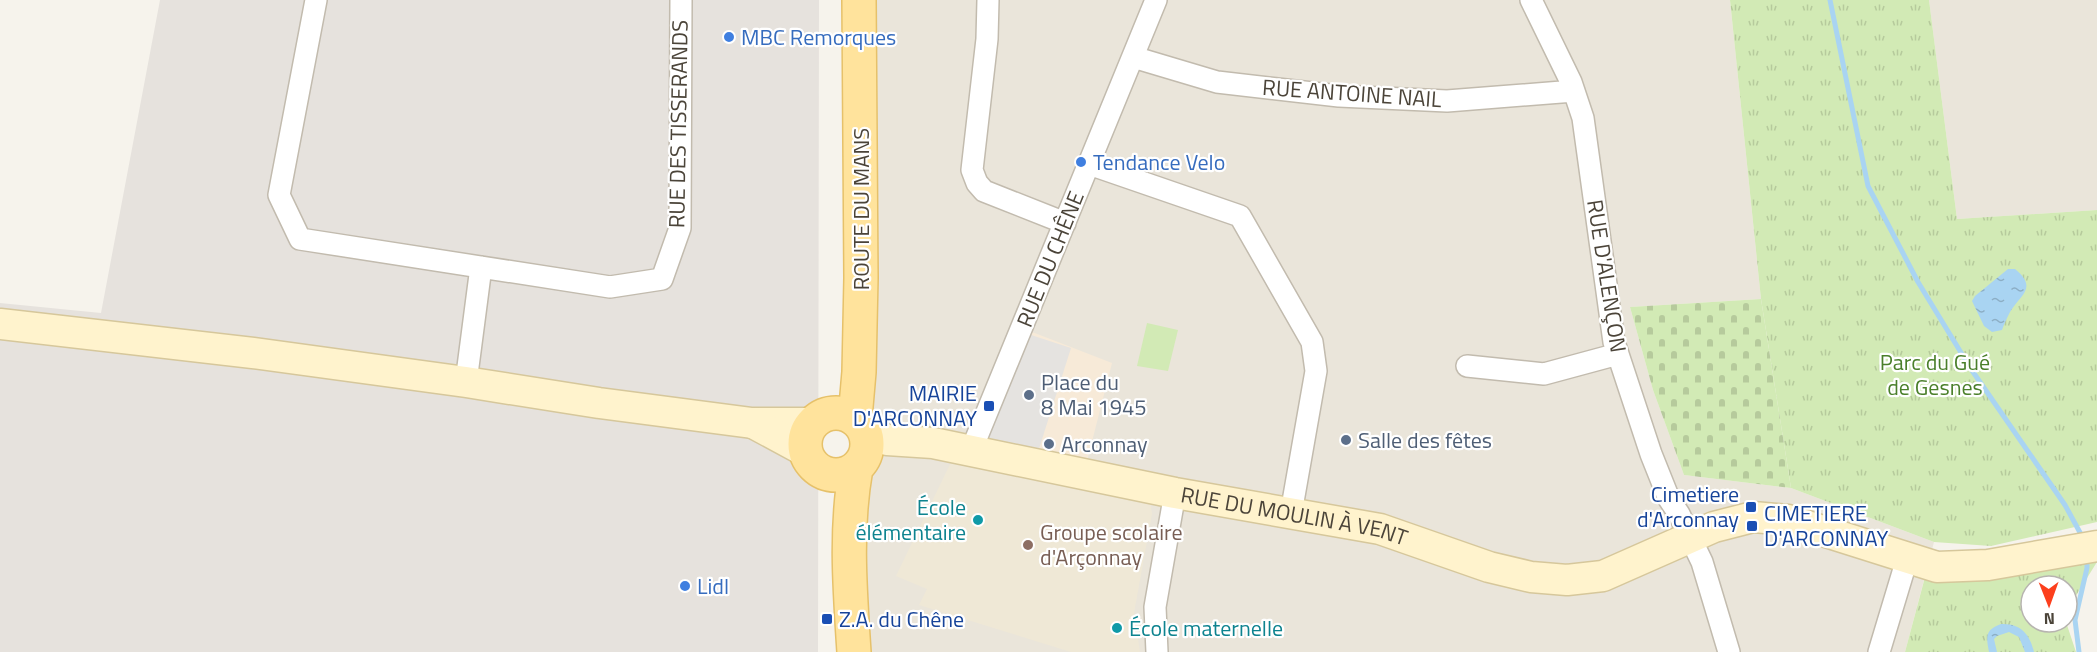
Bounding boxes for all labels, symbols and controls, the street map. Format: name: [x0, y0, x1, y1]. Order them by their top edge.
street label: RUE DES TISSERANDS: [659, 20, 697, 228]
place label: MBC Remorques: [741, 20, 896, 54]
marker: MBC Remorques: [722, 30, 736, 44]
street label: RUE ANTOINE NAIL: [1261, 70, 1443, 116]
street label: ROUTE DU MANS: [844, 128, 878, 290]
place label: Tendance Velo: [1093, 145, 1225, 179]
marker: Tendance Velo: [1074, 155, 1088, 169]
street label: RUE DU CHÊNE: [1007, 186, 1093, 332]
street label: RUE D'ALENÇON: [1578, 197, 1636, 355]
park label: Parc du Gué de Gesnes: [1880, 345, 1990, 404]
place label: Place du 8 Mai 1945: [1041, 365, 1147, 424]
place label: MAIRIE D'ARCONNAY: [853, 376, 977, 435]
marker: Place du 8 Mai 1945: [1022, 388, 1036, 402]
marker: MAIRIE D'ARCONNAY: [982, 399, 996, 413]
place label: Salle des fêtes: [1358, 423, 1492, 457]
place label: Arconnay: [1061, 427, 1148, 461]
marker: Salle des fêtes: [1339, 433, 1353, 447]
marker: Arconnay: [1042, 437, 1056, 451]
street label: RUE DU MOULIN À VENT: [1178, 477, 1413, 555]
place label: Cimetiere d'Arconnay: [1637, 477, 1739, 536]
place label: École élémentaire: [855, 490, 966, 549]
place label: CIMETIERE D'ARCONNAY: [1764, 496, 1889, 555]
marker: Cimetiere d'Arconnay: [1744, 500, 1758, 514]
marker: École élémentaire: [971, 513, 985, 527]
place label: Groupe scolaire d'Arçonnay: [1040, 515, 1183, 574]
marker: CIMETIERE D'ARCONNAY: [1745, 519, 1759, 533]
marker: Groupe scolaire d'Arçonnay: [1021, 538, 1035, 552]
place label: Lidl: [697, 569, 729, 603]
north arrow: [2019, 574, 2079, 634]
marker: Lidl: [678, 579, 692, 593]
place label: Z.A. du Chêne: [839, 602, 964, 636]
text: N: [2044, 607, 2055, 631]
place label: École maternelle: [1129, 611, 1283, 645]
marker: Z.A. du Chêne: [820, 612, 834, 626]
marker: École maternelle: [1110, 621, 1124, 635]

